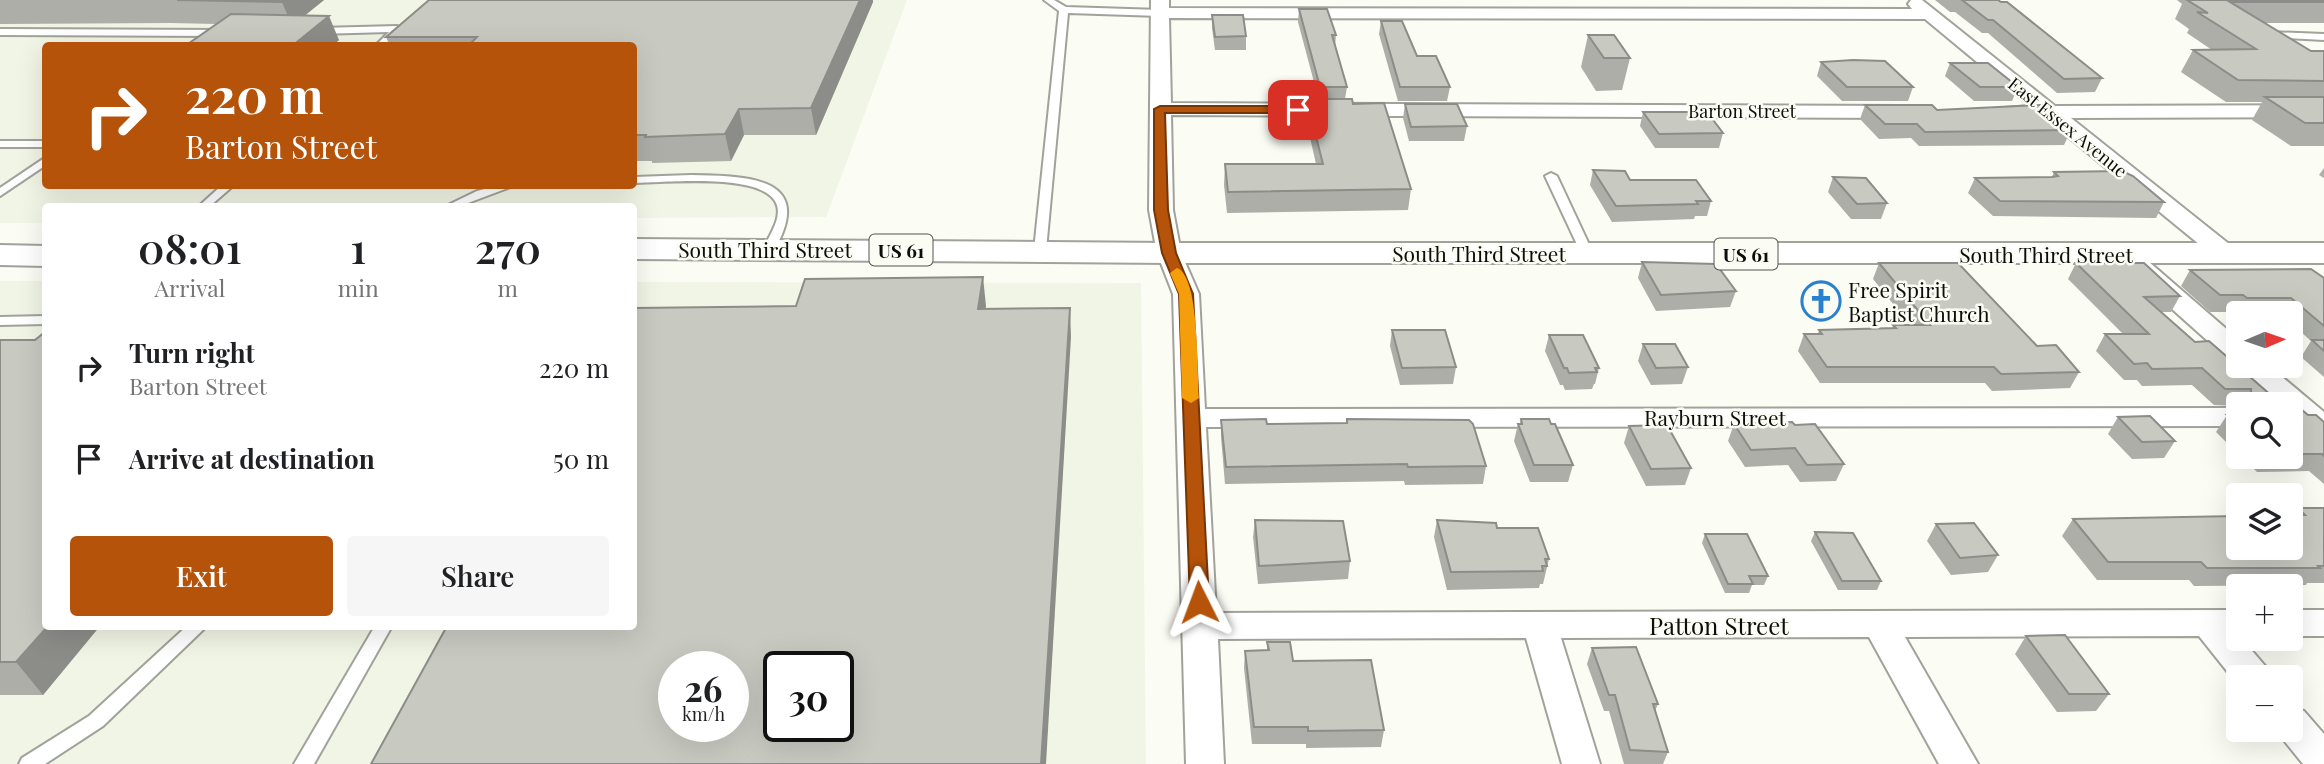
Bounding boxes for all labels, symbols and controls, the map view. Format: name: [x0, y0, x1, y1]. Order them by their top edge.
text: 220 m: [185, 61, 324, 126]
icon: right: [70, 70, 161, 161]
street label: East Essex Avenue: [2003, 71, 2133, 183]
pin: [1268, 80, 1328, 140]
icon: arrive: [1279, 91, 1317, 129]
street label: Barton Street: [1688, 99, 1797, 123]
text: Barton Street: [185, 124, 377, 167]
text: 08:01: [138, 219, 242, 275]
text: 1: [350, 219, 366, 275]
text: 270: [475, 219, 541, 275]
road number: US 61: [870, 234, 932, 266]
street label: South Third Street: [678, 235, 852, 263]
road number: US 61: [1714, 238, 1778, 270]
street label: South Third Street: [1392, 239, 1566, 267]
street label: South Third Street: [1959, 240, 2133, 268]
text: Arrival: [154, 272, 225, 303]
text: min: [338, 272, 379, 303]
text: m: [498, 272, 518, 303]
place label: Free Spirit Baptist Church: [1848, 275, 1990, 327]
church icon: Free Spirit Baptist Church: [1800, 280, 1842, 322]
north arrow: [2226, 301, 2303, 378]
map controls: [2226, 301, 2303, 742]
text: Turn right: [129, 335, 255, 370]
icon: right: [70, 349, 108, 387]
text: 220 m: [539, 350, 609, 385]
text: Barton Street: [129, 370, 267, 401]
button: search: [2226, 392, 2303, 469]
street label: Rayburn Street: [1644, 403, 1787, 431]
icon: arrive: [70, 440, 108, 478]
text: Arrive at destination: [129, 441, 375, 476]
text: 50 m: [553, 441, 609, 476]
button: layers: [2226, 483, 2303, 560]
button: Exit: [70, 536, 333, 616]
button: Share: [347, 536, 609, 616]
position arrow: [1162, 565, 1236, 639]
button: +: [2226, 574, 2303, 651]
street label: Patton Street: [1649, 609, 1789, 641]
speed limit sign: 30: [763, 651, 854, 742]
text: 26: [685, 664, 722, 711]
button: −: [2226, 665, 2303, 742]
text: km/h: [682, 702, 725, 726]

